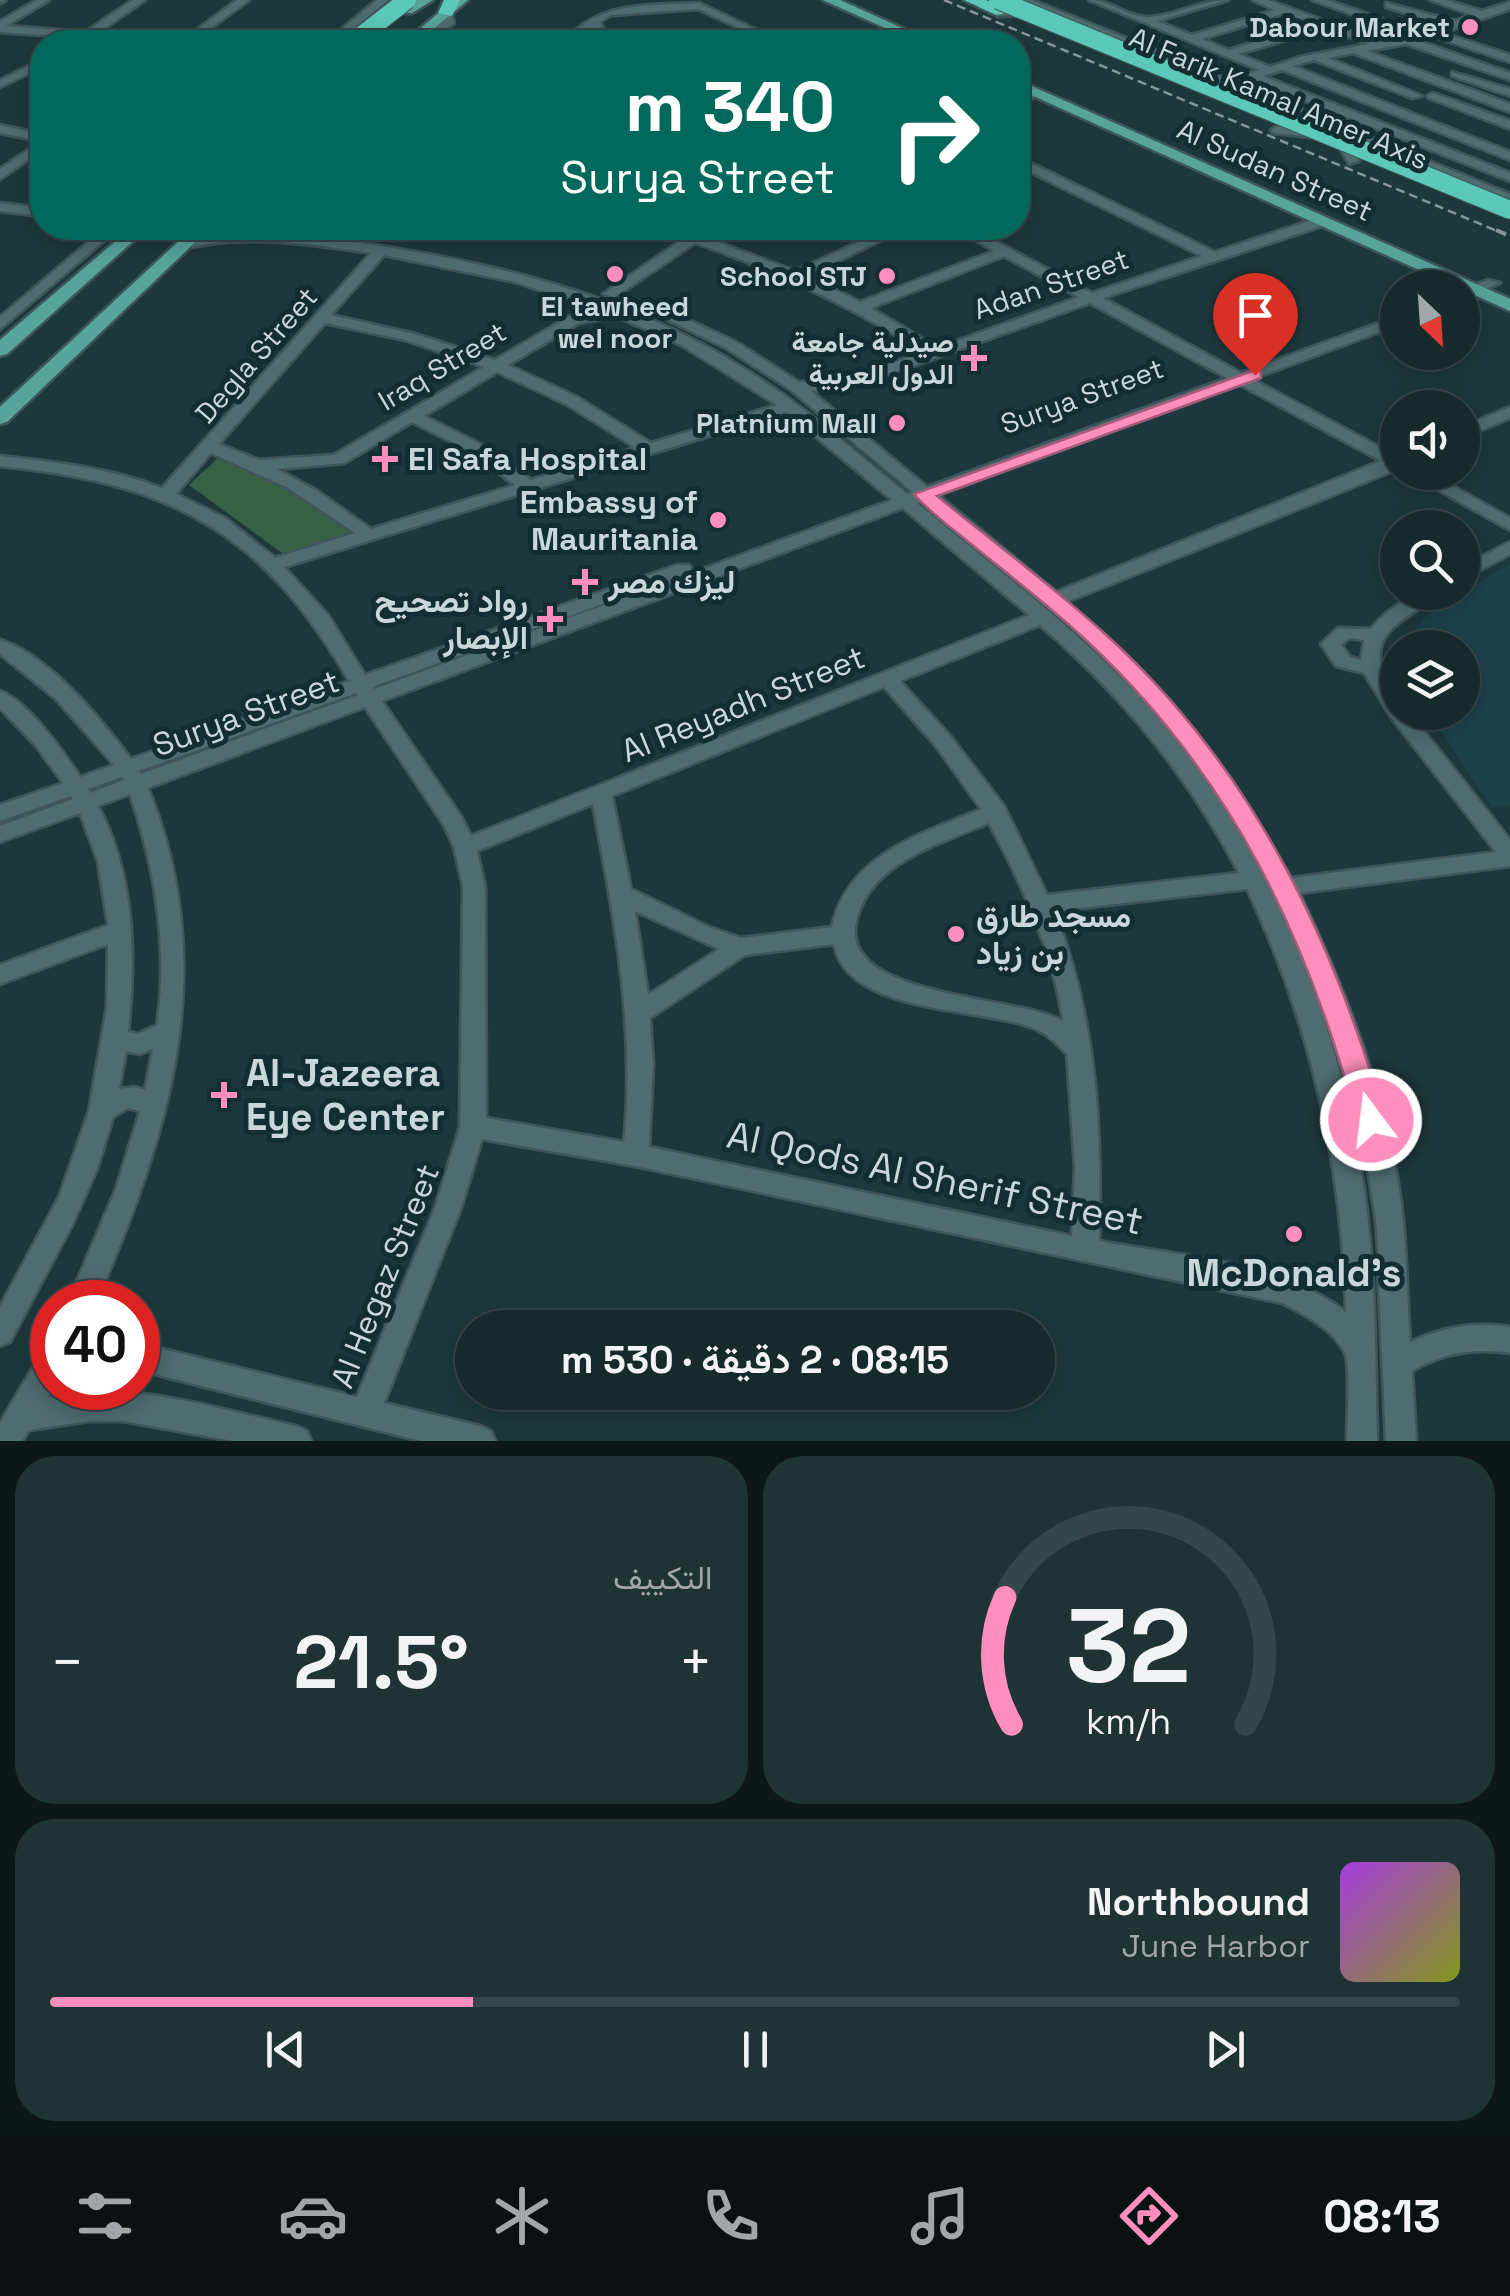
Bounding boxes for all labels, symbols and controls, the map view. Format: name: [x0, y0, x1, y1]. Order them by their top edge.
place label: Dabour Market: [1249, 9, 1450, 45]
marker: Dabour Market: [1459, 16, 1481, 38]
street label: Al Farik Kamal Amer Axis: [1124, 19, 1434, 177]
text: 340 m: [625, 62, 835, 151]
icon: right: [870, 70, 1000, 200]
street label: Al Sudan Street: [1172, 111, 1378, 229]
text: Surya Street: [560, 149, 835, 206]
street label: Adan Street: [969, 241, 1133, 327]
place label: School STJ: [720, 258, 867, 294]
marker: El tawheed wel noor: [604, 263, 626, 285]
marker: School STJ: [876, 265, 898, 287]
north arrow: [1380, 270, 1480, 370]
map controls: [1380, 270, 1480, 730]
pin: [1213, 273, 1298, 376]
street label: Degla Street: [187, 279, 325, 431]
place label: El tawheed wel noor: [541, 288, 689, 356]
icon: arrive: [1228, 288, 1283, 343]
street label: Iraq Street: [371, 314, 513, 418]
place label: صيدلية جامعة الدول العربية: [792, 324, 954, 392]
marker: صيدلية جامعة الدول العربية: [963, 347, 985, 369]
street label: Surya Street: [996, 350, 1168, 442]
button: sound: [1380, 390, 1480, 490]
place label: Platnium Mall: [696, 405, 877, 441]
marker: Platnium Mall: [886, 412, 908, 434]
place label: El Safa Hospital: [408, 439, 647, 479]
marker: El Safa Hospital: [372, 446, 398, 472]
place label: Embassy of Mauritania: [520, 482, 698, 559]
marker: Embassy of Mauritania: [707, 509, 729, 531]
button: search: [1380, 510, 1480, 610]
place label: ليزك مصر: [607, 562, 736, 602]
marker: ليزك مصر: [572, 569, 598, 595]
place label: رواد تصحيح الإبصار: [375, 581, 528, 659]
marker: رواد تصحيح الإبصار: [537, 606, 563, 632]
button: layers: [1380, 630, 1480, 730]
street label: Al Reyadh Street: [615, 637, 871, 771]
street label: Surya Street: [147, 661, 345, 765]
place label: مسجد طارق بن زياد: [976, 896, 1131, 973]
marker: مسجد طارق بن زياد: [945, 923, 967, 945]
place label: Al-Jazeera Eye Center: [246, 1049, 445, 1141]
position arrow: [1319, 1068, 1423, 1172]
marker: Al-Jazeera Eye Center: [211, 1082, 237, 1108]
street label: Al Qods Al Sherif Street: [723, 1110, 1147, 1246]
street label: Al Hegaz Street: [322, 1158, 448, 1394]
marker: McDonald's: [1283, 1223, 1305, 1245]
place label: McDonald's: [1187, 1249, 1401, 1297]
speed limit sign: 40: [30, 1280, 160, 1410]
text: 08:15 · 2 دقيقة · 530 m: [561, 1336, 949, 1384]
text: التكييف: [613, 1558, 713, 1598]
text: 32: [1066, 1580, 1191, 1712]
text: 21.5°: [294, 1614, 469, 1710]
text: −: [50, 1627, 84, 1697]
text: +: [678, 1627, 712, 1697]
text: km/h: [1086, 1699, 1171, 1744]
text: Northbound: [1087, 1878, 1310, 1926]
text: June Harbor: [1122, 1926, 1310, 1966]
icon: previous: [258, 2022, 313, 2077]
icon: pause: [728, 2022, 783, 2077]
icon: next: [1198, 2022, 1253, 2077]
icon: filters: [70, 2181, 140, 2251]
icon: car: [278, 2181, 348, 2251]
icon: climate: [487, 2181, 557, 2251]
icon: phone: [696, 2181, 766, 2251]
icon: music: [905, 2181, 975, 2251]
icon: directions: [1114, 2181, 1184, 2251]
text: 08:13: [1323, 2188, 1441, 2245]

